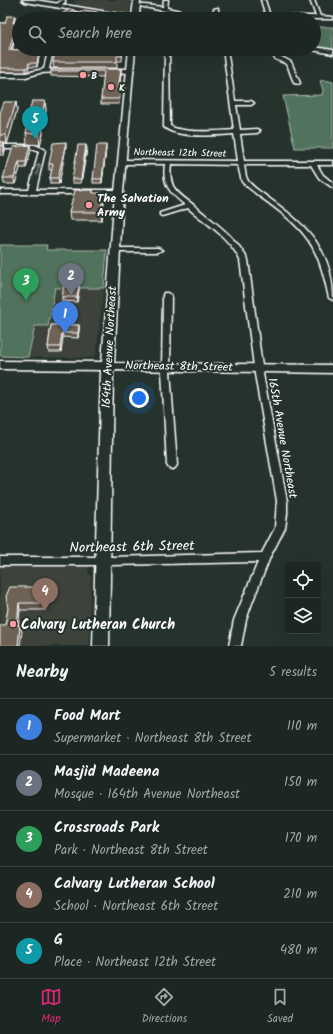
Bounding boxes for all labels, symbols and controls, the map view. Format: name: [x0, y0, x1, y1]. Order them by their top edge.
search box: [12, 12, 321, 56]
text: Search here: [58, 22, 132, 46]
icon: search: [26, 23, 48, 45]
place label: B: [91, 68, 97, 84]
marker: B: [78, 70, 88, 80]
place label: K: [119, 80, 125, 96]
marker: K: [106, 82, 116, 92]
pin: 5: [22, 106, 48, 139]
street label: Northeast 12th Street: [133, 144, 227, 162]
one-way arrow: [34, 163, 42, 176]
place label: The Salvation Army: [97, 189, 169, 222]
marker: The Salvation Army: [84, 200, 94, 210]
pin: 2: [58, 263, 84, 296]
pin: 3: [13, 268, 39, 301]
street label: 164th Avenue Northeast: [97, 285, 122, 409]
pin: 1: [52, 301, 78, 334]
street label: Northeast 8th Street: [125, 356, 233, 377]
street label: 165th Avenue Northeast: [263, 376, 303, 500]
your location: [129, 388, 149, 408]
street label: Northeast 6th Street: [69, 535, 195, 559]
map controls: [285, 562, 321, 634]
button: locate: [285, 562, 321, 598]
pin: 4: [32, 578, 58, 611]
button: layers: [285, 598, 321, 634]
place label: Calvary Lutheran Church: [21, 614, 175, 636]
marker: Calvary Lutheran Church: [8, 619, 18, 629]
text: Nearby: [16, 659, 68, 686]
text: 5 results: [269, 662, 317, 683]
text: Food Mart: [54, 704, 121, 728]
text: 1: [27, 716, 31, 737]
text: 110 m: [287, 716, 317, 737]
text: Supermarket · Northeast 8th Street: [54, 728, 251, 749]
text: Masjid Madeena: [54, 760, 159, 784]
text: 2: [25, 772, 33, 793]
text: 150 m: [284, 772, 317, 793]
text: Mosque · 164th Avenue Northeast: [54, 784, 240, 805]
text: Crossroads Park: [54, 816, 159, 840]
text: 3: [25, 828, 33, 849]
text: 170 m: [285, 828, 317, 849]
text: Park · Northeast 8th Street: [54, 840, 208, 861]
text: Calvary Lutheran School: [54, 872, 215, 896]
text: 4: [25, 884, 33, 905]
text: 210 m: [283, 884, 317, 905]
text: School · Northeast 6th Street: [54, 896, 218, 917]
text: G: [54, 928, 63, 952]
text: 5: [26, 940, 32, 961]
text: 480 m: [280, 940, 317, 961]
text: Place · Northeast 12th Street: [54, 952, 216, 973]
tab: Map: [40, 986, 62, 1028]
tab: Directions: [142, 986, 187, 1028]
tab: Saved: [267, 986, 293, 1028]

